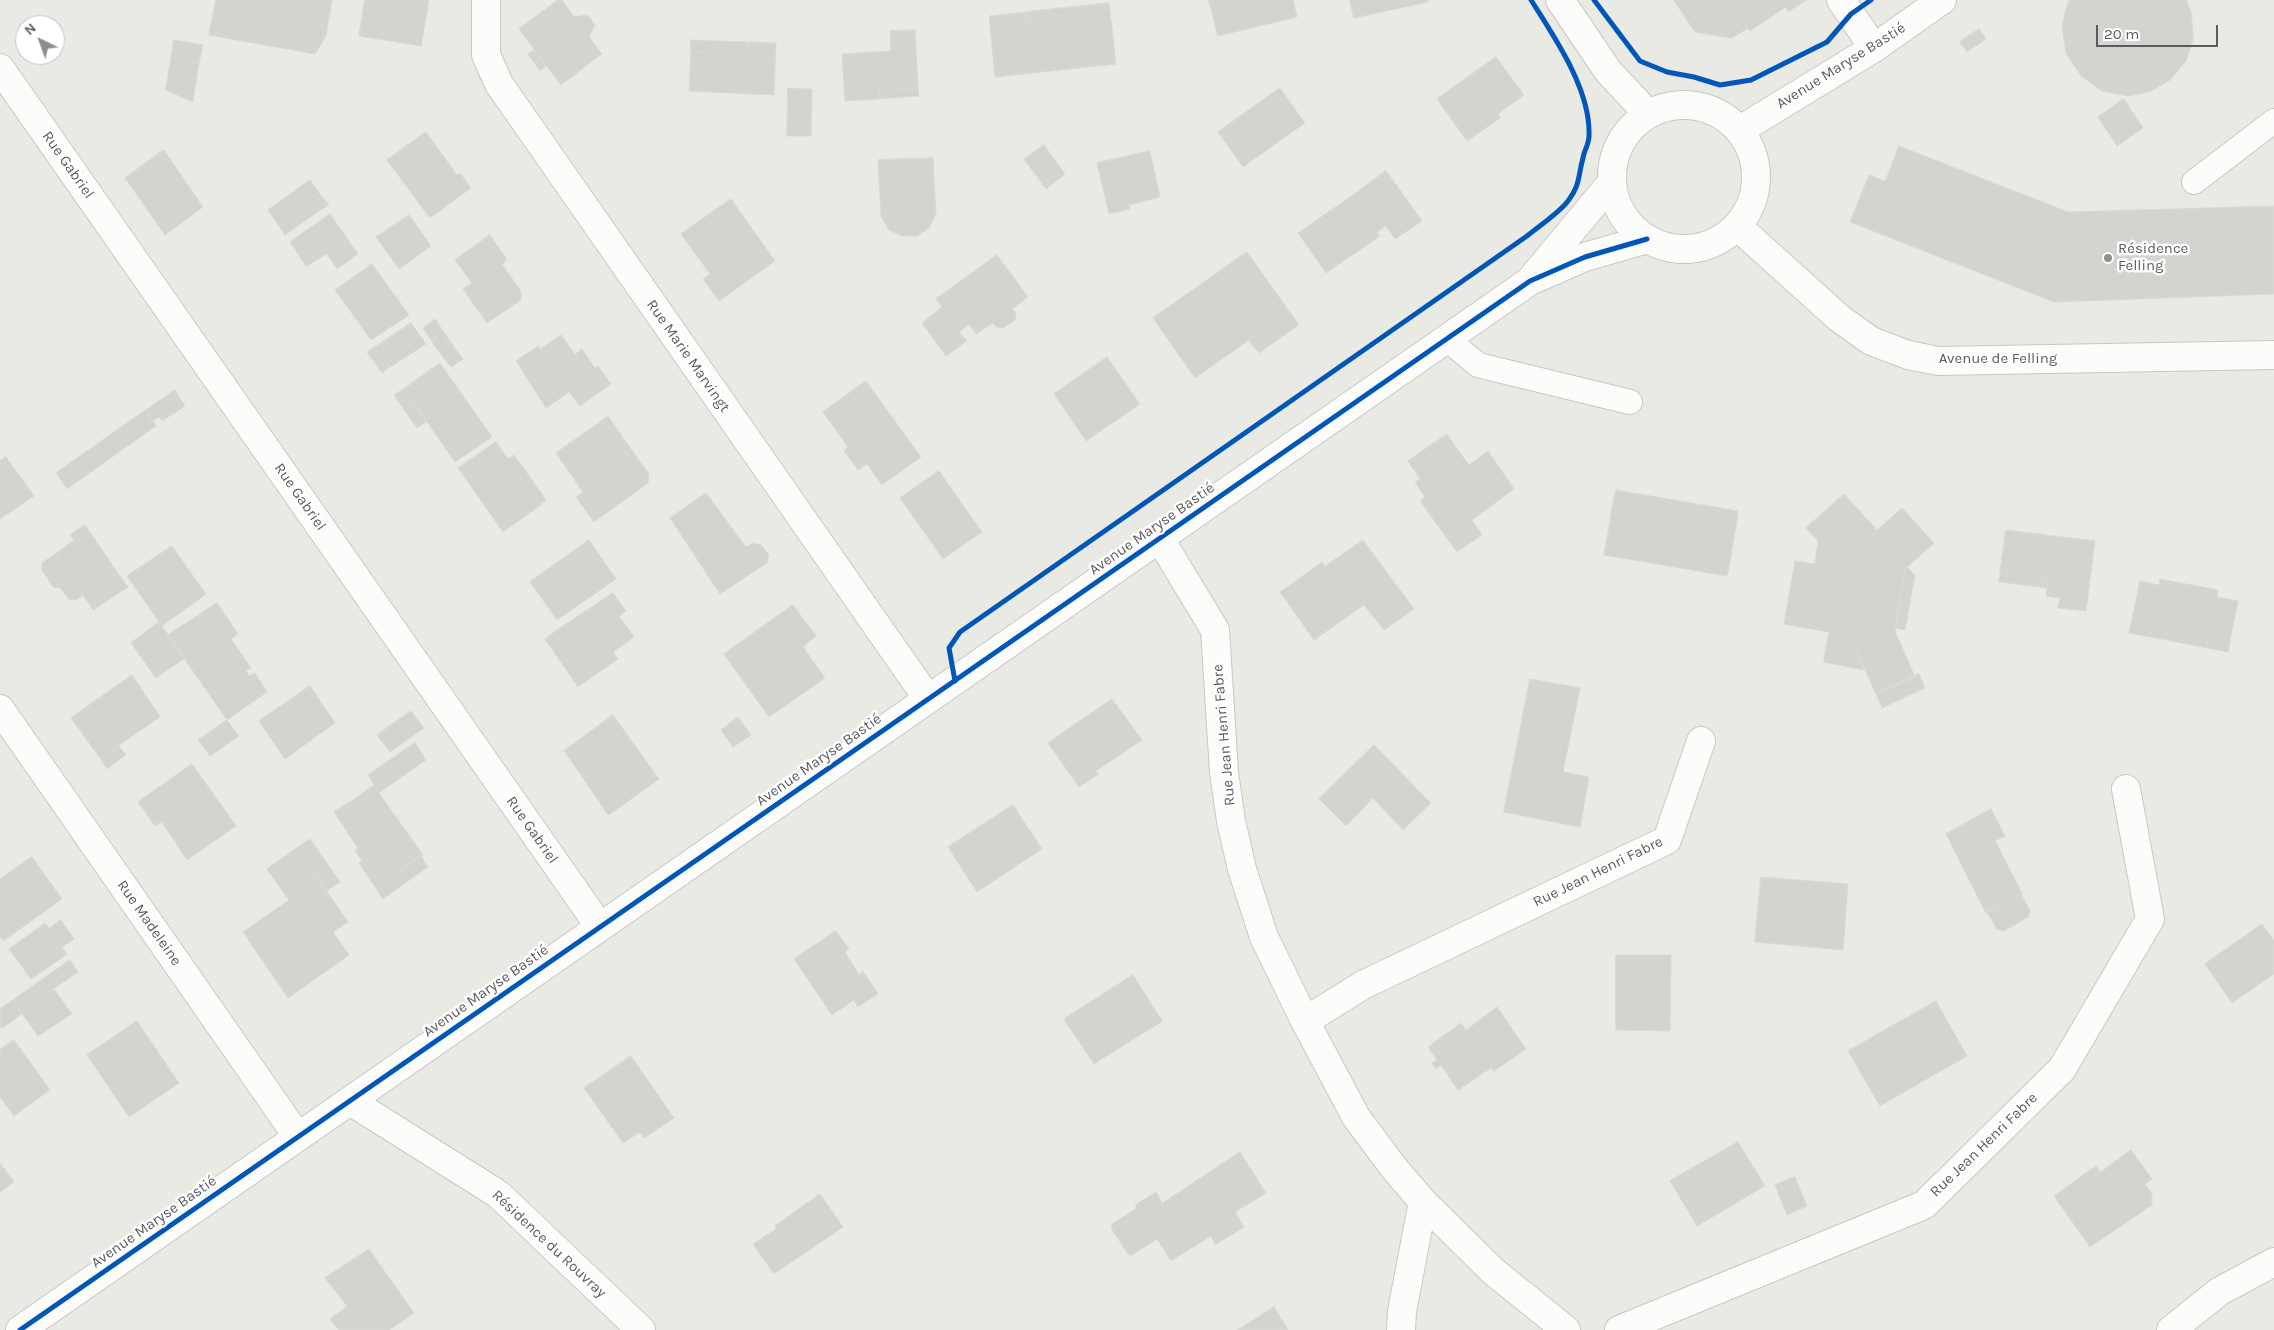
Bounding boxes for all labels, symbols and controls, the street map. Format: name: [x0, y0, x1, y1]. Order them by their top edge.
north arrow: [15, 15, 65, 65]
scale bar: [2099, 15, 2222, 47]
street label: Avenue Maryse Bastié: [1773, 19, 1909, 113]
text: N: [21, 20, 40, 39]
text: 20 m: [2104, 25, 2139, 43]
street label: Rue Gabriel: [38, 128, 98, 202]
place label: Résidence Felling: [2118, 240, 2188, 275]
marker: Résidence Felling: [2102, 252, 2114, 264]
street label: Rue Marie Marvingt: [642, 296, 734, 416]
street label: Avenue de Felling: [1939, 350, 2057, 368]
street label: Rue Gabriel: [270, 460, 330, 534]
street label: Avenue Maryse Bastié: [1086, 479, 1218, 579]
street label: Rue Jean Henri Fabre: [1209, 663, 1239, 807]
street label: Avenue Maryse Bastié: [753, 710, 885, 810]
street label: Rue Gabriel: [502, 793, 562, 867]
street label: Rue Jean Henri Fabre: [1530, 833, 1666, 911]
street label: Rue Madeleine: [113, 877, 185, 969]
street label: Avenue Maryse Bastié: [420, 941, 552, 1041]
street label: Rue Jean Henri Fabre: [1927, 1089, 2041, 1201]
street label: Avenue Maryse Bastié: [88, 1172, 220, 1272]
street label: Résidence du Rouvray: [488, 1186, 610, 1302]

